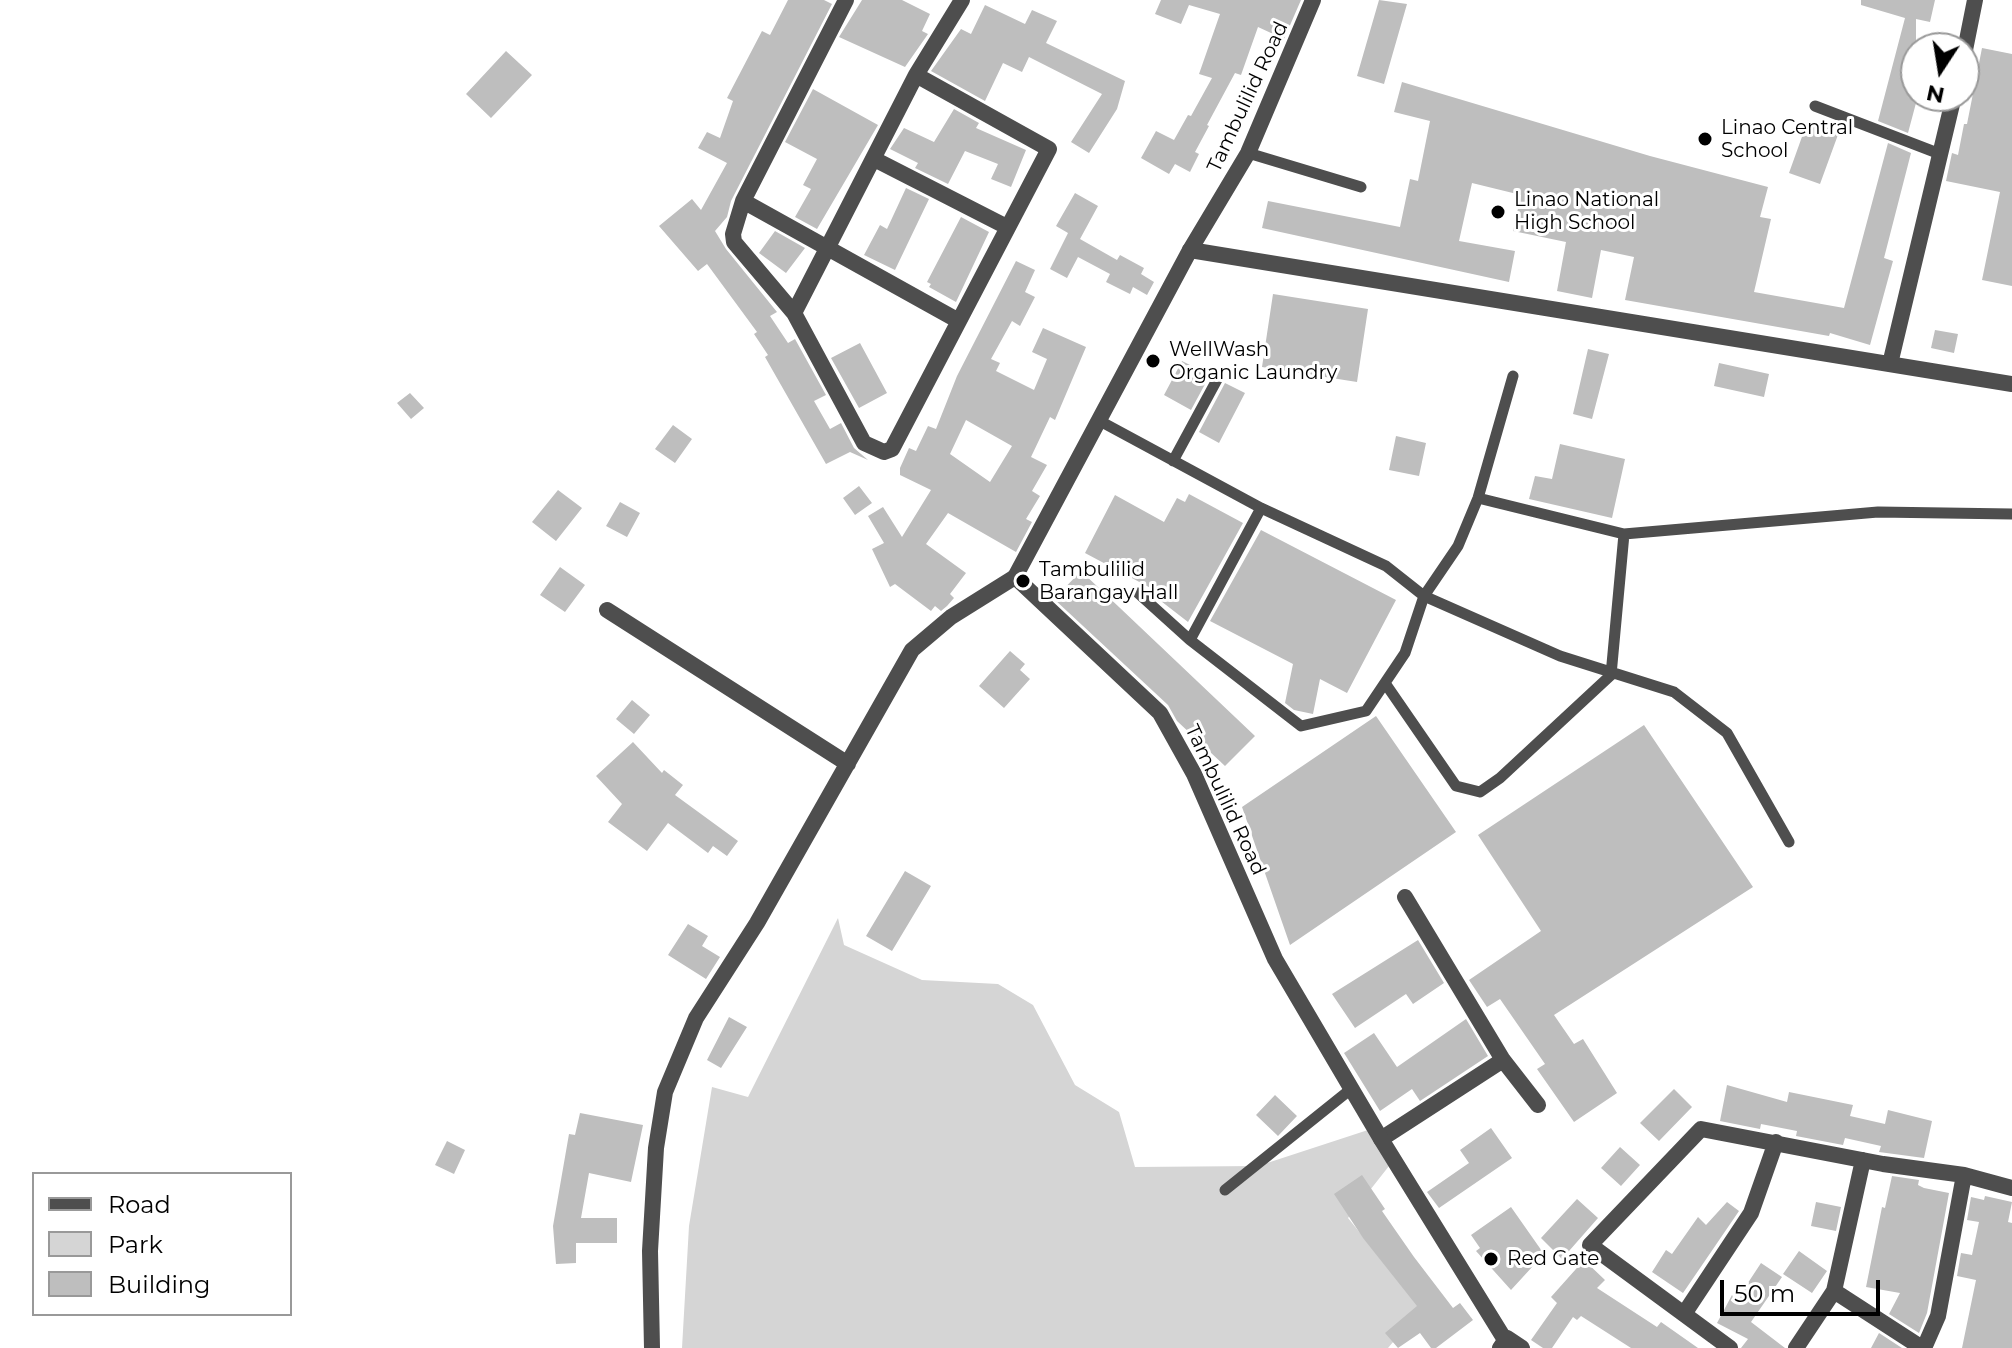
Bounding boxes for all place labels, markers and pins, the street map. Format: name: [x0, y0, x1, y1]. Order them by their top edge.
place label: Linao Central School: [1721, 116, 1853, 163]
marker: Linao Central School: [1696, 130, 1714, 148]
place label: Linao National High School: [1514, 188, 1659, 235]
marker: Linao National High School: [1489, 203, 1507, 221]
place label: WellWash Organic Laundry: [1169, 338, 1337, 385]
marker: WellWash Organic Laundry: [1144, 352, 1162, 370]
place label: Tambulilid Barangay Hall: [1039, 558, 1178, 605]
marker: Tambulilid Barangay Hall: [1014, 572, 1032, 590]
place label: Red Gate: [1507, 1247, 1599, 1271]
marker: Red Gate: [1482, 1250, 1500, 1268]

